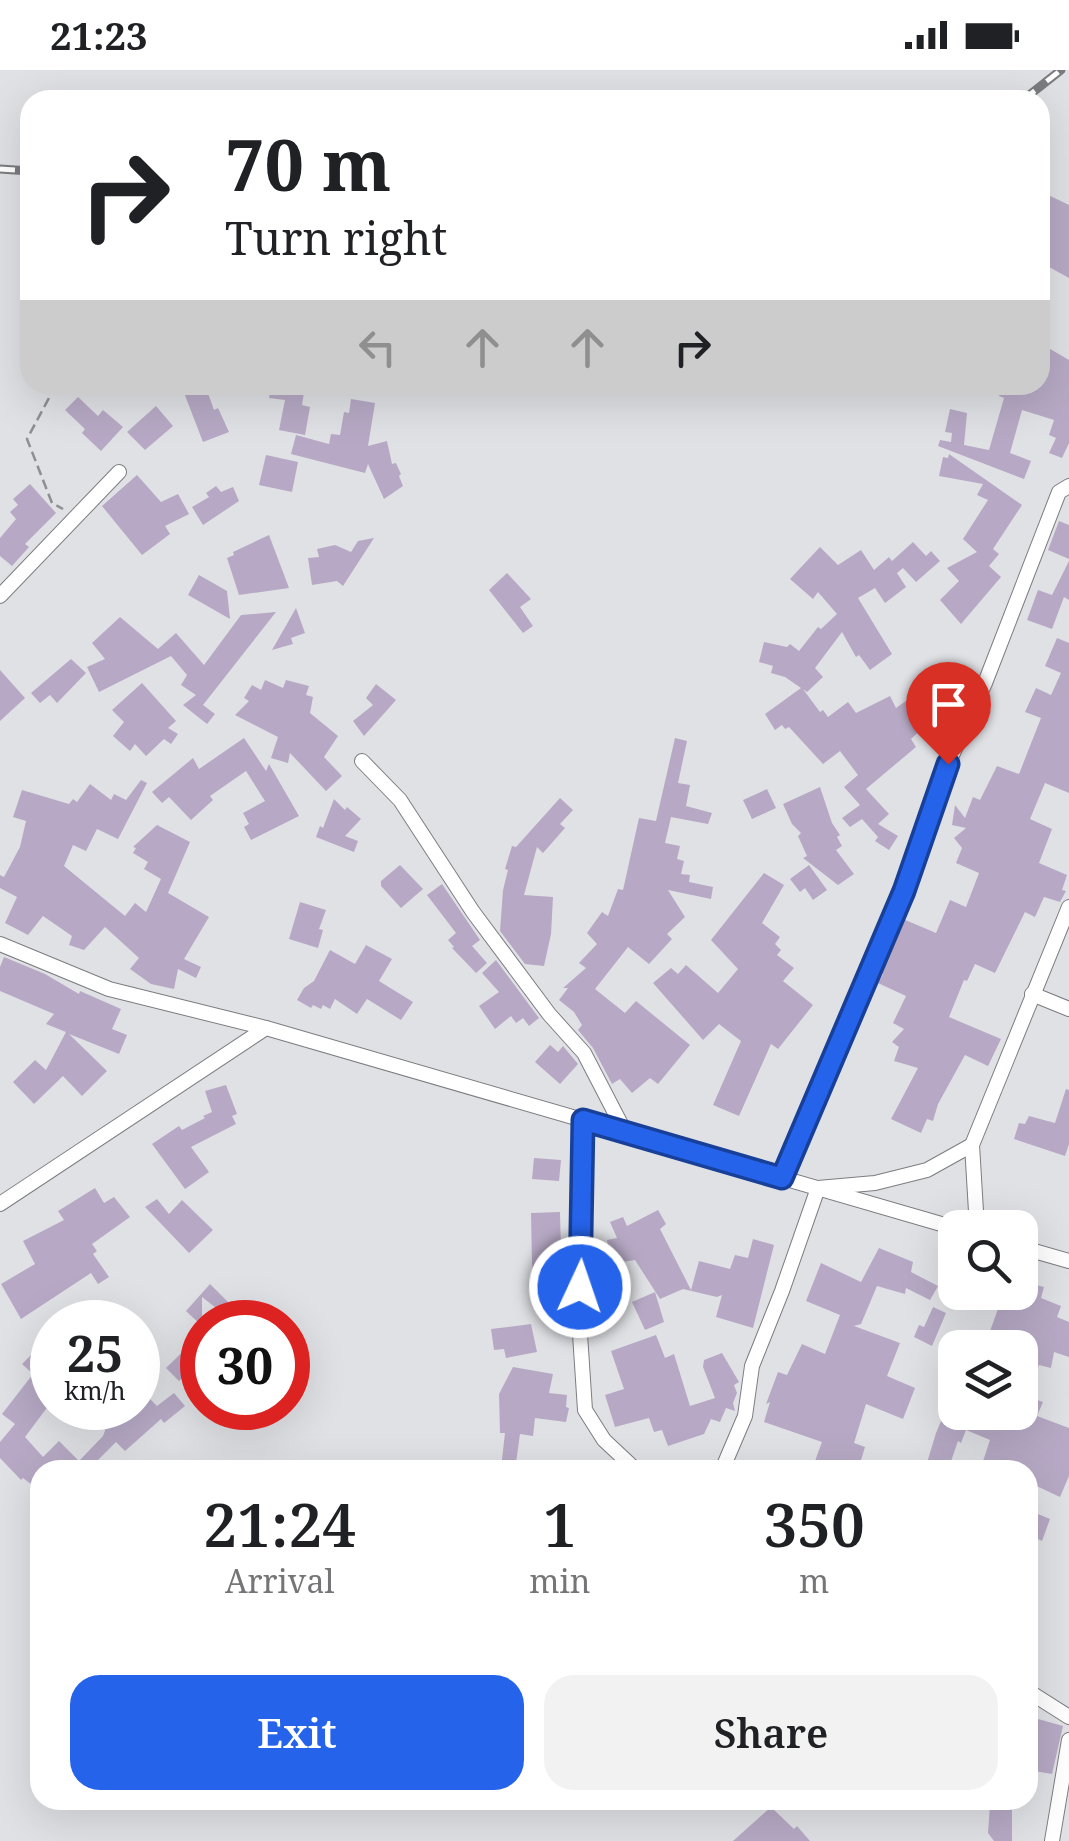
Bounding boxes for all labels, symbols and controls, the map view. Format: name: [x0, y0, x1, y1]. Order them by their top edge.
text: 21:23: [50, 9, 147, 61]
text: 70 m: [225, 116, 391, 212]
icon: right: [60, 130, 190, 260]
text: Turn right: [225, 207, 447, 268]
icon: left: [350, 320, 405, 375]
icon: ahead: [455, 320, 510, 375]
icon: ahead: [560, 320, 615, 375]
icon: right: [665, 320, 720, 375]
pin: [906, 662, 991, 765]
icon: arrive: [921, 677, 976, 732]
map controls: [938, 1210, 1038, 1430]
button: search: [938, 1210, 1038, 1310]
position arrow: [528, 1235, 632, 1339]
speed limit sign: 30: [180, 1300, 310, 1430]
text: 25: [67, 1319, 123, 1387]
button: layers: [938, 1330, 1038, 1430]
text: km/h: [64, 1373, 126, 1407]
text: 21:24: [203, 1483, 356, 1565]
text: 1: [543, 1483, 577, 1565]
text: 350: [764, 1483, 865, 1565]
text: Arrival: [225, 1559, 334, 1602]
text: min: [529, 1559, 590, 1602]
text: m: [799, 1559, 829, 1602]
button: Exit: [70, 1675, 524, 1790]
button: Share: [544, 1675, 998, 1790]

